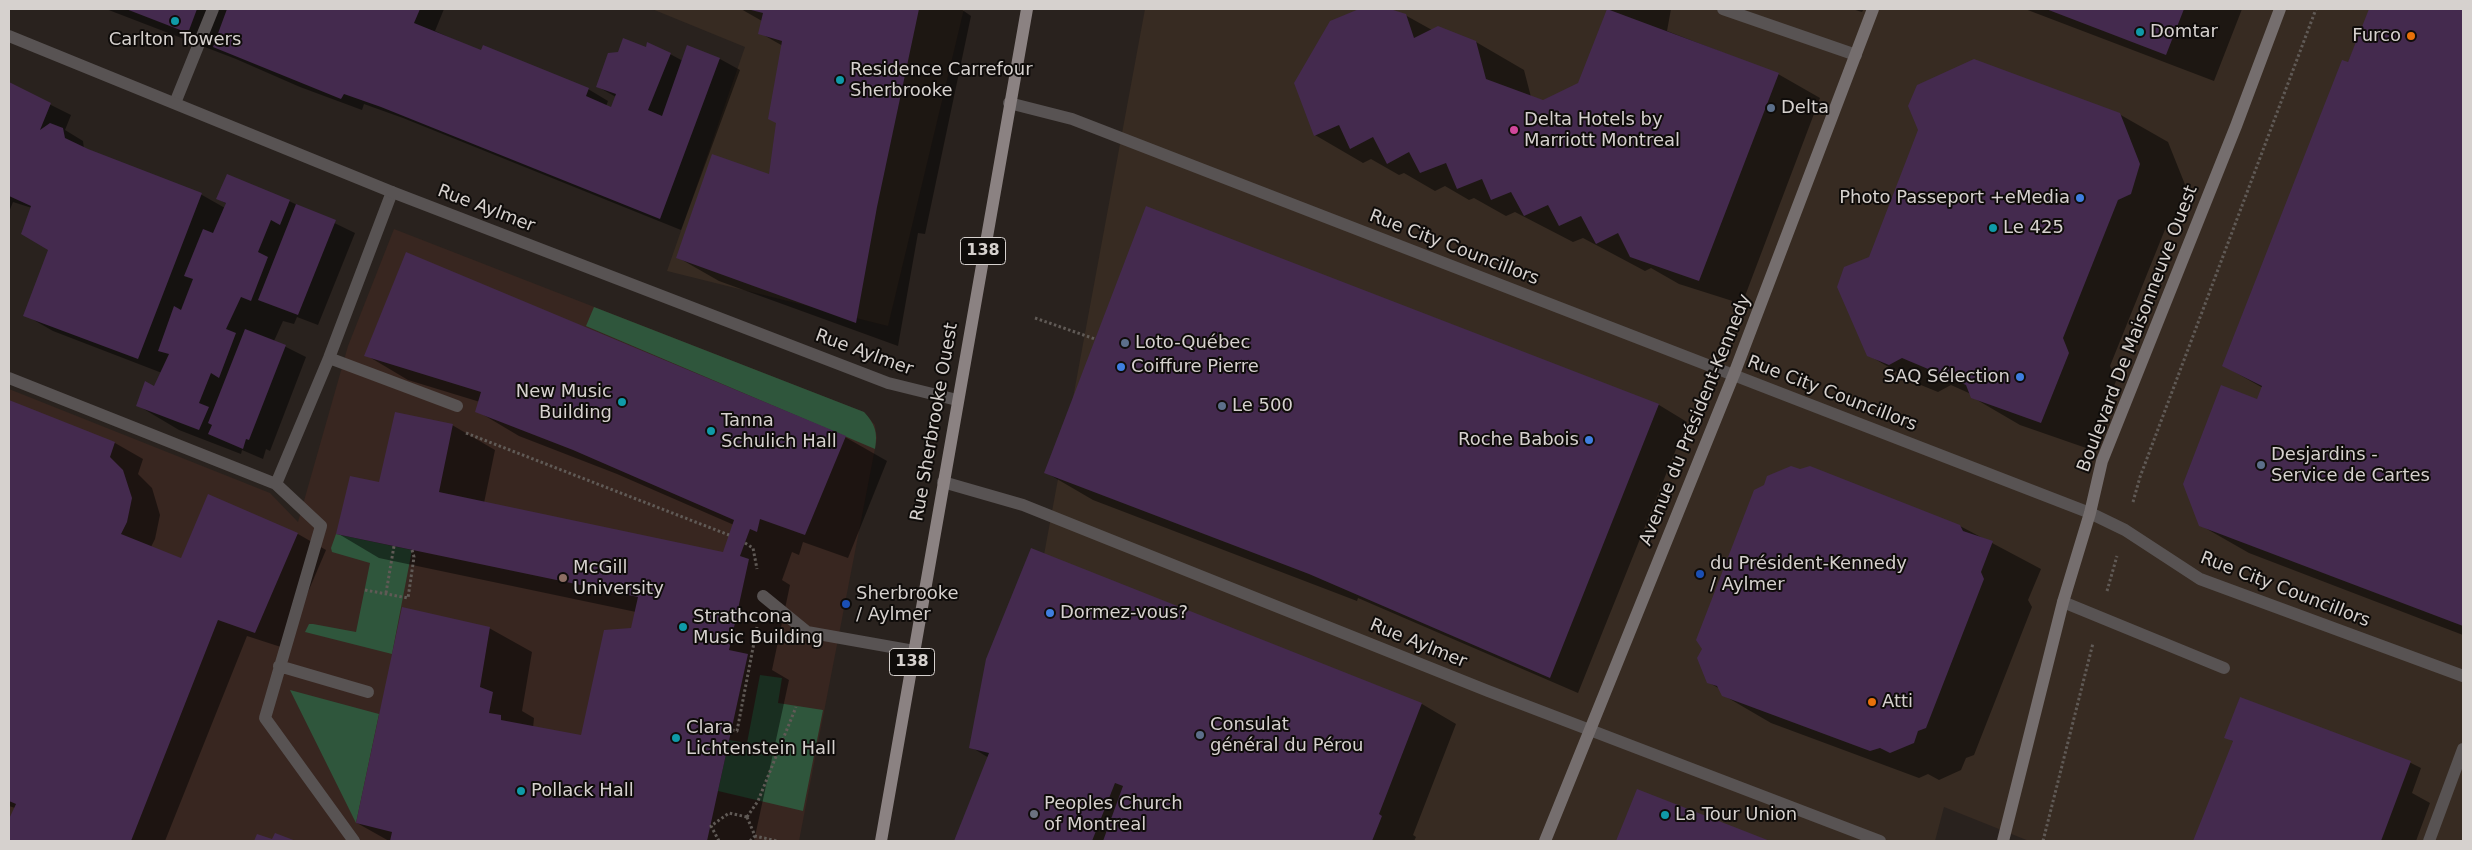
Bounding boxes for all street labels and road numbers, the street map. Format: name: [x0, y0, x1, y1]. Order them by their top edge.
street label: Rue Aylmer: [434, 181, 538, 237]
street label: Boulevard De Maisonneuve Ouest: [2073, 183, 2203, 475]
street label: Rue City Councillors: [1366, 206, 1542, 290]
road number: 138: [960, 238, 1006, 264]
street label: Avenue du Président-Kennedy: [1635, 291, 1757, 549]
street label: Rue Sherbrooke Ouest: [907, 321, 963, 523]
street label: Rue Aylmer: [812, 325, 916, 381]
street label: Rue City Councillors: [1744, 352, 1920, 436]
street label: Rue City Councillors: [2197, 548, 2373, 632]
street label: Rue Aylmer: [1366, 615, 1470, 673]
road number: 138: [890, 649, 934, 676]

